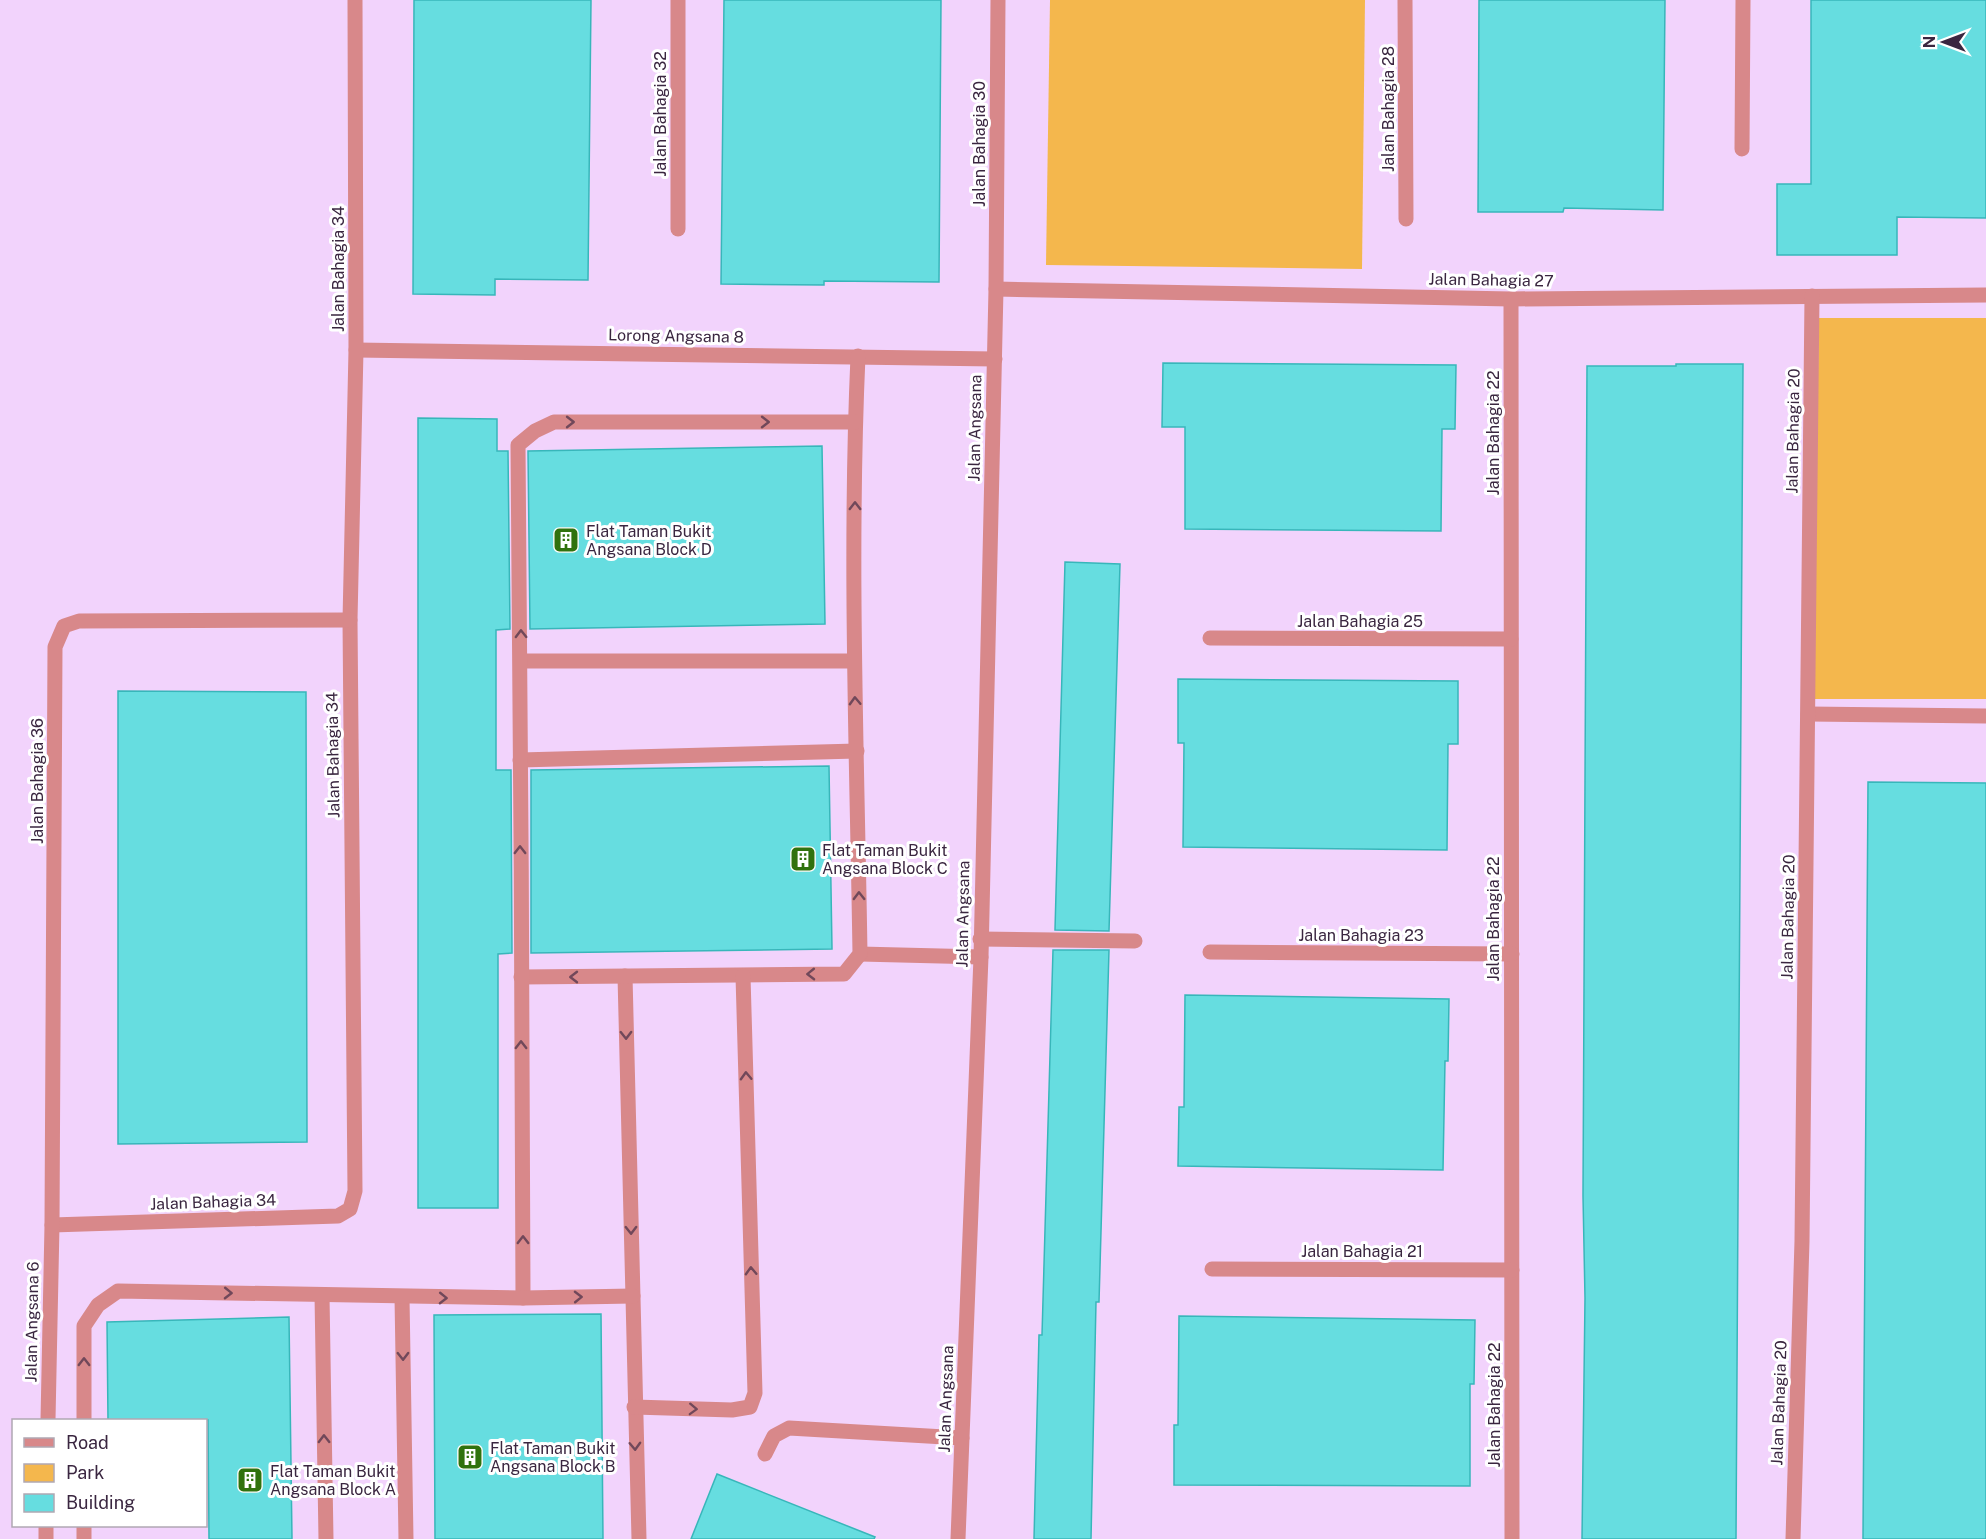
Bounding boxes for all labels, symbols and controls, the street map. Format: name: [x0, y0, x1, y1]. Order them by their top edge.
north arrow: [1914, 12, 1974, 72]
text: N: [1920, 36, 1939, 48]
street label: Jalan Bahagia 28: [1379, 46, 1398, 172]
street label: Jalan Bahagia 32: [651, 51, 670, 177]
street label: Jalan Bahagia 30: [970, 81, 989, 207]
street label: Jalan Bahagia 34: [329, 206, 348, 332]
street label: Jalan Bahagia 27: [1428, 269, 1554, 291]
street label: Lorong Angsana 8: [608, 325, 744, 347]
street label: Jalan Bahagia 20: [1782, 368, 1804, 494]
street label: Jalan Bahagia 22: [1484, 370, 1503, 496]
street label: Jalan Angsana: [965, 374, 985, 482]
one-way arrow: [565, 416, 574, 428]
one-way arrow: [760, 416, 769, 428]
one-way arrow: [849, 501, 861, 510]
place label: Flat Taman Bukit Angsana Block D: [586, 522, 712, 559]
building icon: Flat Taman Bukit Angsana Block D: [551, 525, 581, 555]
street label: Jalan Bahagia 25: [1297, 612, 1423, 631]
one-way arrow: [515, 629, 527, 638]
street label: Jalan Bahagia 34: [322, 692, 344, 818]
one-way arrow: [849, 696, 862, 705]
street label: Jalan Bahagia 36: [28, 718, 47, 844]
place label: Flat Taman Bukit Angsana Block C: [822, 841, 948, 878]
building icon: Flat Taman Bukit Angsana Block C: [788, 844, 818, 874]
one-way arrow: [514, 845, 527, 854]
street label: Jalan Bahagia 20: [1777, 854, 1799, 980]
street label: Jalan Bahagia 22: [1484, 856, 1503, 982]
street label: Jalan Angsana: [953, 860, 973, 968]
one-way arrow: [853, 891, 865, 900]
street label: Jalan Bahagia 23: [1298, 926, 1424, 945]
one-way arrow: [806, 968, 815, 981]
one-way arrow: [569, 971, 578, 983]
one-way arrow: [620, 1030, 632, 1039]
one-way arrow: [515, 1040, 527, 1049]
one-way arrow: [740, 1071, 752, 1080]
street label: Jalan Bahagia 34: [150, 1190, 276, 1214]
one-way arrow: [625, 1225, 637, 1234]
one-way arrow: [517, 1235, 529, 1244]
street label: Jalan Bahagia 21: [1301, 1242, 1423, 1261]
street label: Jalan Angsana 6: [21, 1261, 43, 1383]
one-way arrow: [745, 1266, 758, 1275]
one-way arrow: [223, 1287, 232, 1299]
one-way arrow: [439, 1291, 448, 1304]
one-way arrow: [574, 1291, 583, 1304]
street label: Jalan Bahagia 20: [1767, 1340, 1791, 1466]
street label: Jalan Bahagia 22: [1485, 1342, 1504, 1468]
street label: Jalan Angsana: [935, 1345, 957, 1453]
one-way arrow: [397, 1351, 409, 1360]
one-way arrow: [78, 1357, 90, 1366]
one-way arrow: [688, 1403, 697, 1415]
legend: [12, 1419, 207, 1527]
text: Road: [66, 1432, 109, 1453]
one-way arrow: [318, 1434, 330, 1443]
place label: Flat Taman Bukit Angsana Block B: [490, 1439, 616, 1476]
one-way arrow: [629, 1441, 642, 1450]
building icon: Flat Taman Bukit Angsana Block B: [455, 1442, 485, 1472]
text: Park: [66, 1462, 104, 1483]
place label: Flat Taman Bukit Angsana Block A: [270, 1462, 396, 1499]
building icon: Flat Taman Bukit Angsana Block A: [235, 1465, 265, 1495]
text: Building: [66, 1492, 135, 1513]

